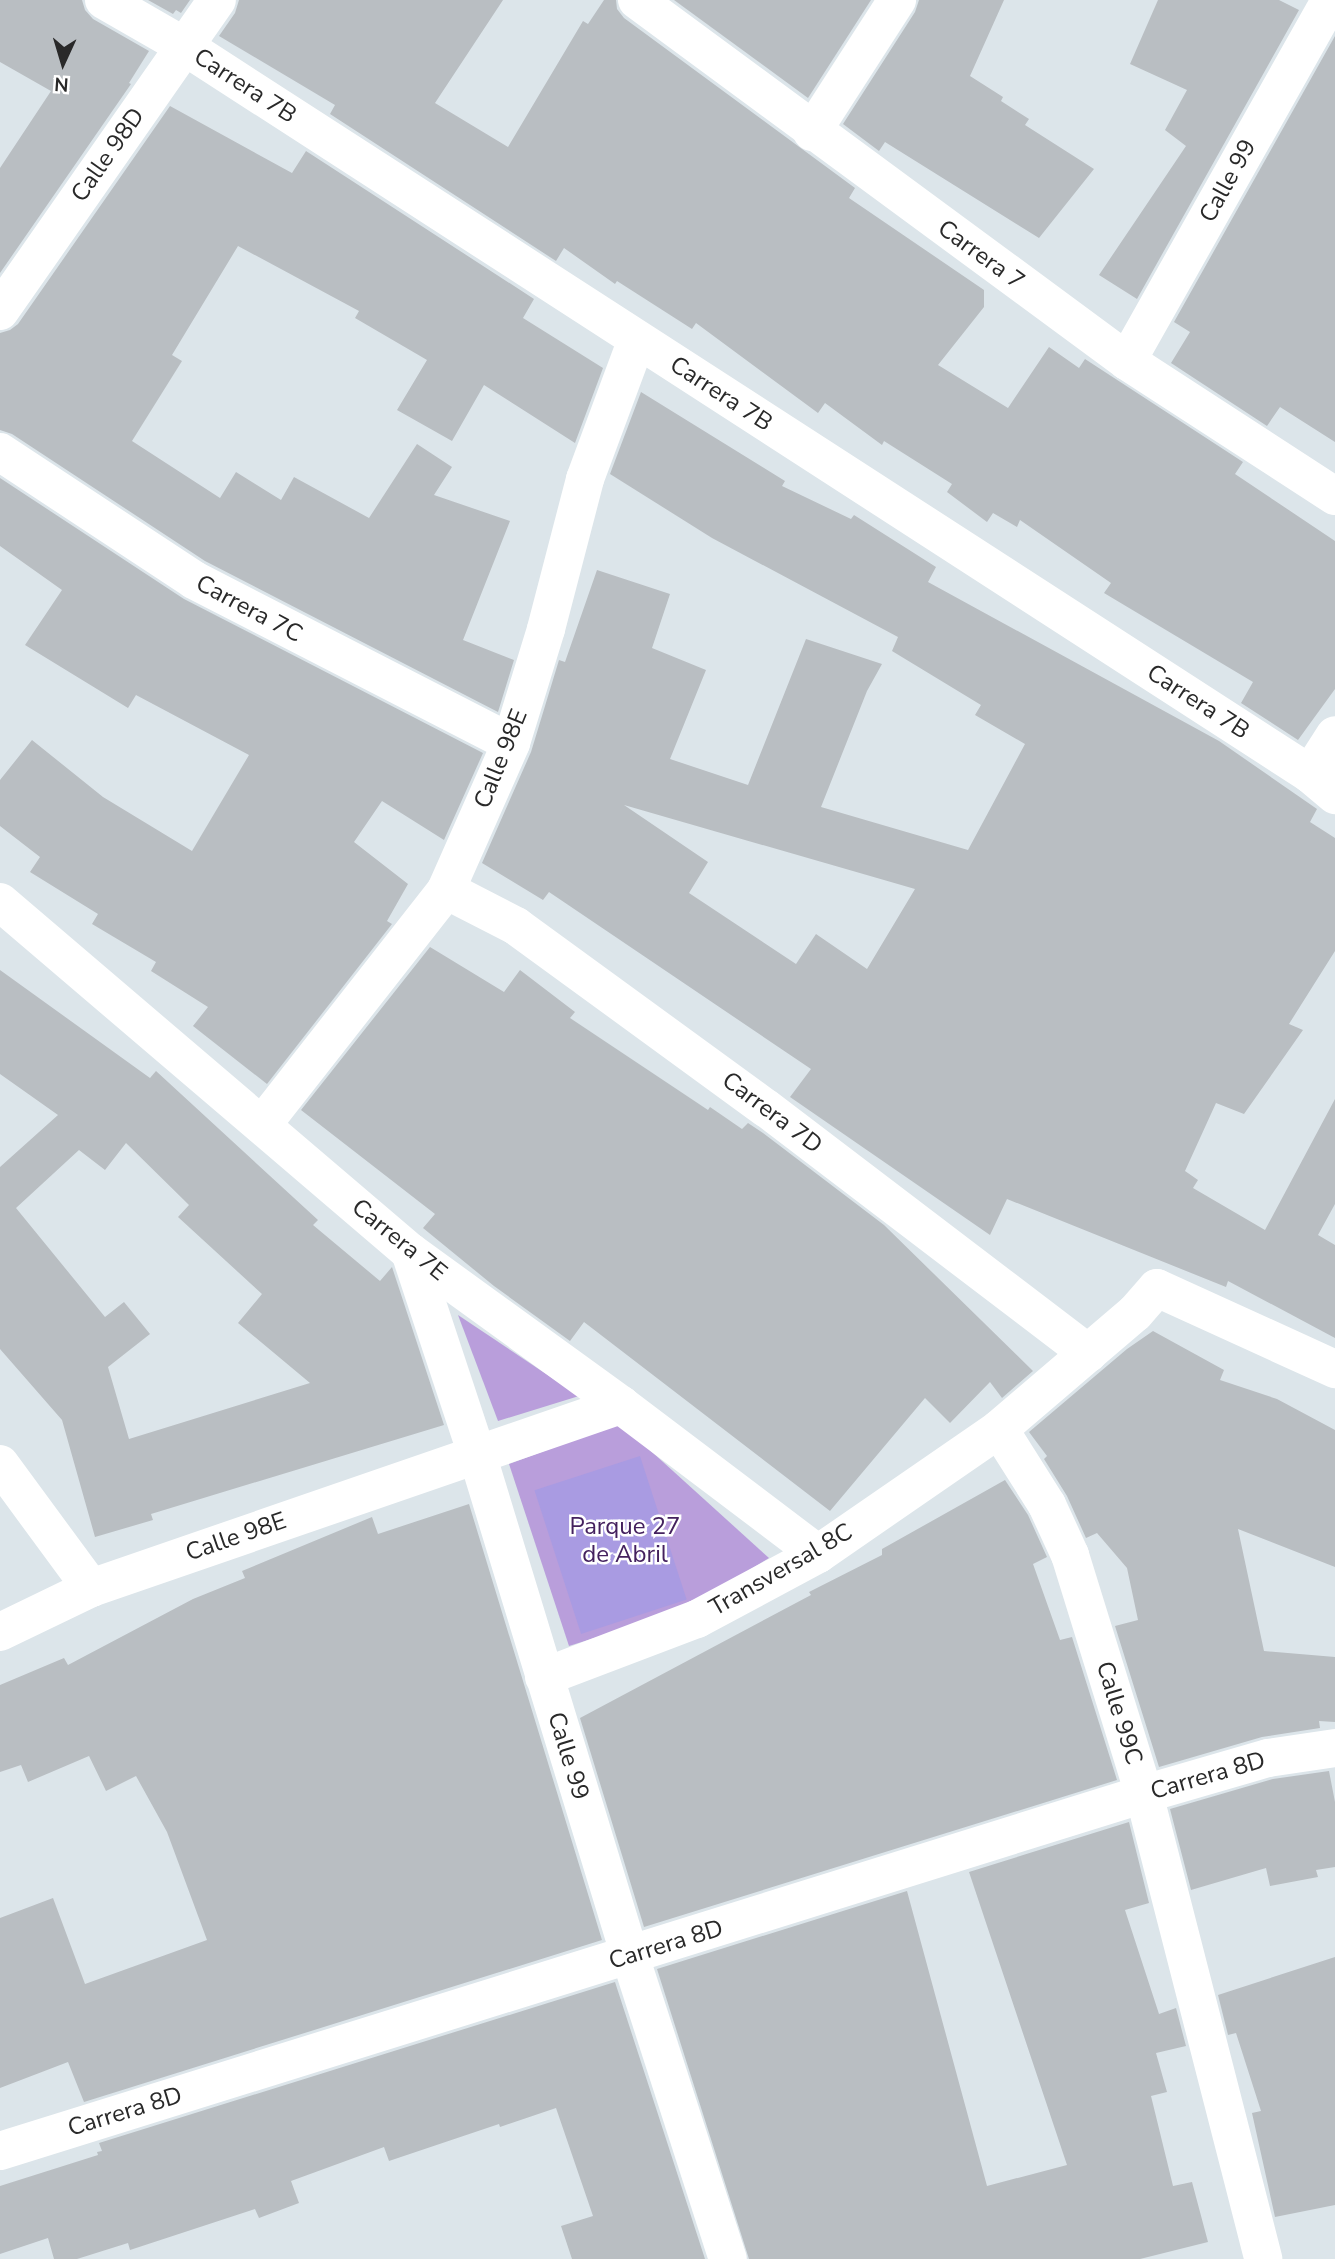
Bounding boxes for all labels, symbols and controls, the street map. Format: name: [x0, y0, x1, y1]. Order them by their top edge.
north arrow: [28, 28, 98, 98]
street label: Carrera 7B: [188, 42, 302, 130]
text: N: [54, 70, 70, 97]
street label: Calle 98D: [65, 102, 151, 208]
street label: Calle 99: [1194, 135, 1262, 227]
street label: Carrera 7: [932, 214, 1030, 296]
street label: Carrera 7B: [664, 350, 778, 438]
street label: Carrera 7C: [191, 569, 307, 649]
street label: Carrera 7B: [1141, 658, 1255, 746]
street label: Calle 98E: [468, 705, 534, 813]
street label: Carrera 7D: [716, 1066, 828, 1160]
street label: Carrera 7E: [346, 1193, 452, 1287]
street label: Calle 98E: [182, 1506, 290, 1568]
park label: Parque 27 de Abril: [570, 1513, 680, 1569]
street label: Transversal 8C: [704, 1517, 858, 1623]
street label: Calle 99C: [1090, 1658, 1148, 1768]
street label: Calle 99: [541, 1709, 595, 1803]
street label: Carrera 8D: [1147, 1746, 1269, 1806]
street label: Carrera 8D: [605, 1914, 727, 1976]
street label: Carrera 8D: [64, 2081, 186, 2143]

